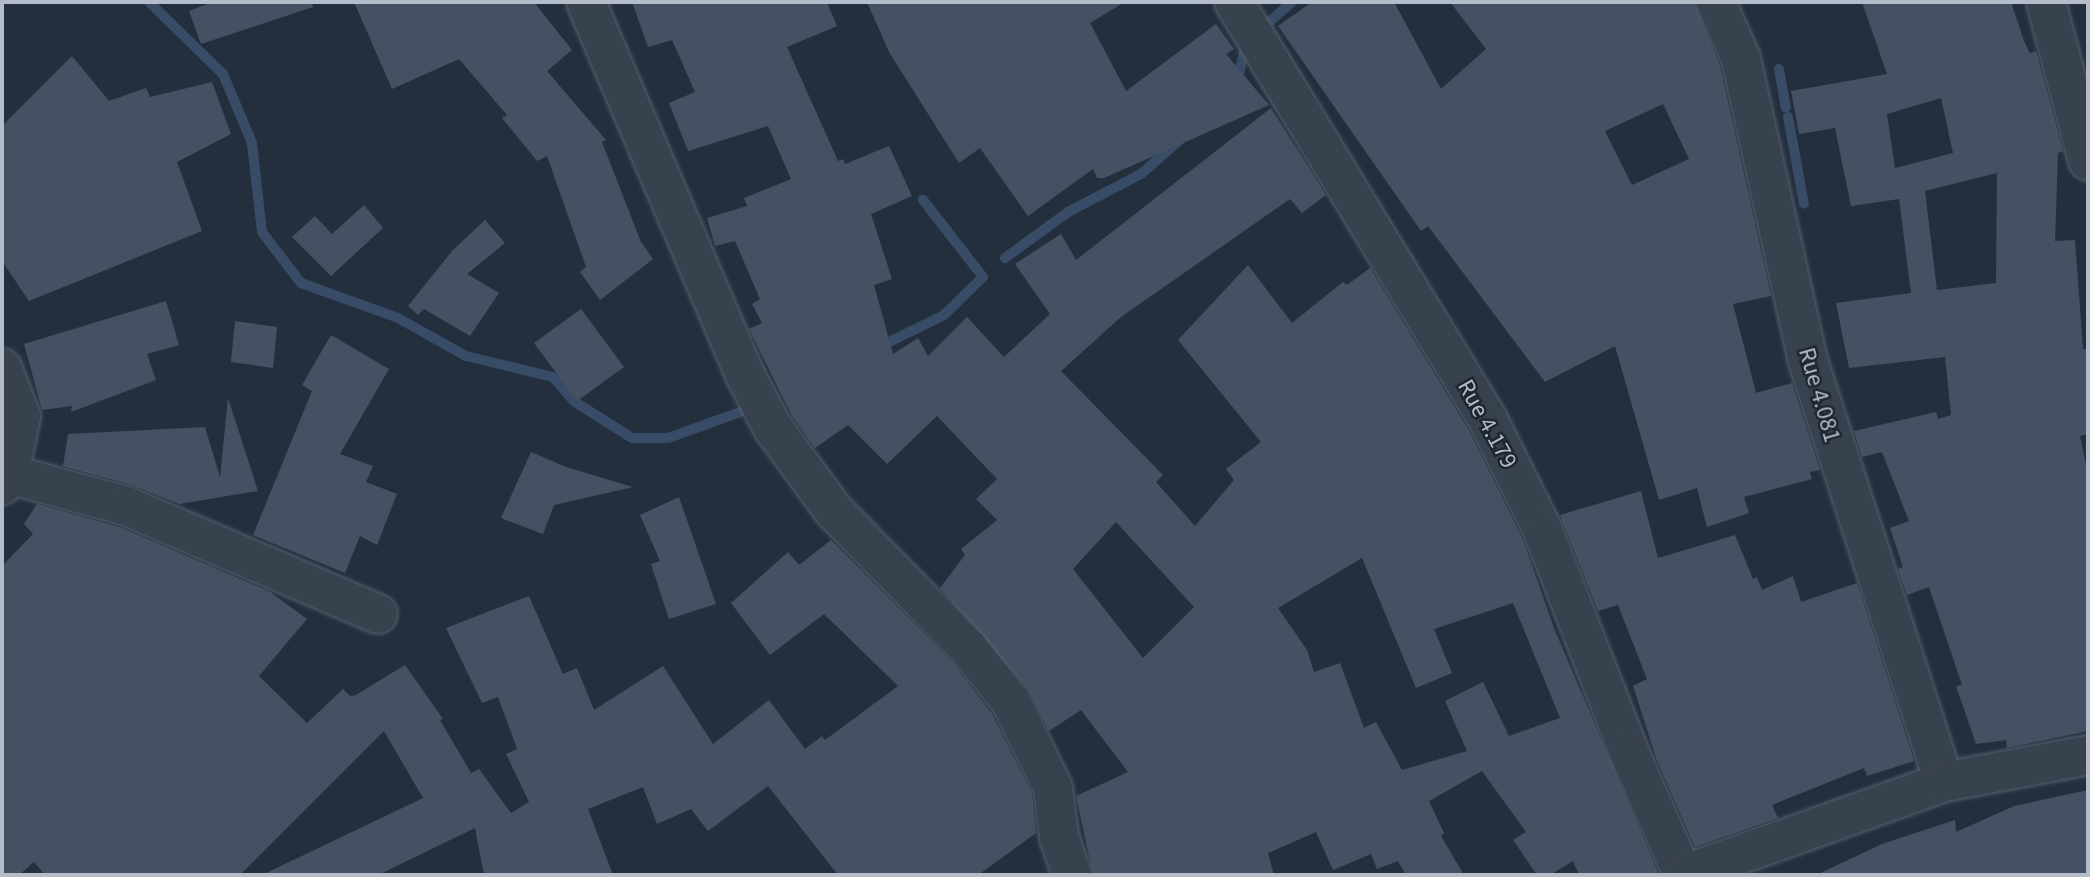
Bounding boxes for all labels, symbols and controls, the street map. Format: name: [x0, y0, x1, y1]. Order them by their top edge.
street label: Rue 4.081: [1792, 344, 1846, 446]
street label: Rue 4.179: [1451, 375, 1523, 473]

